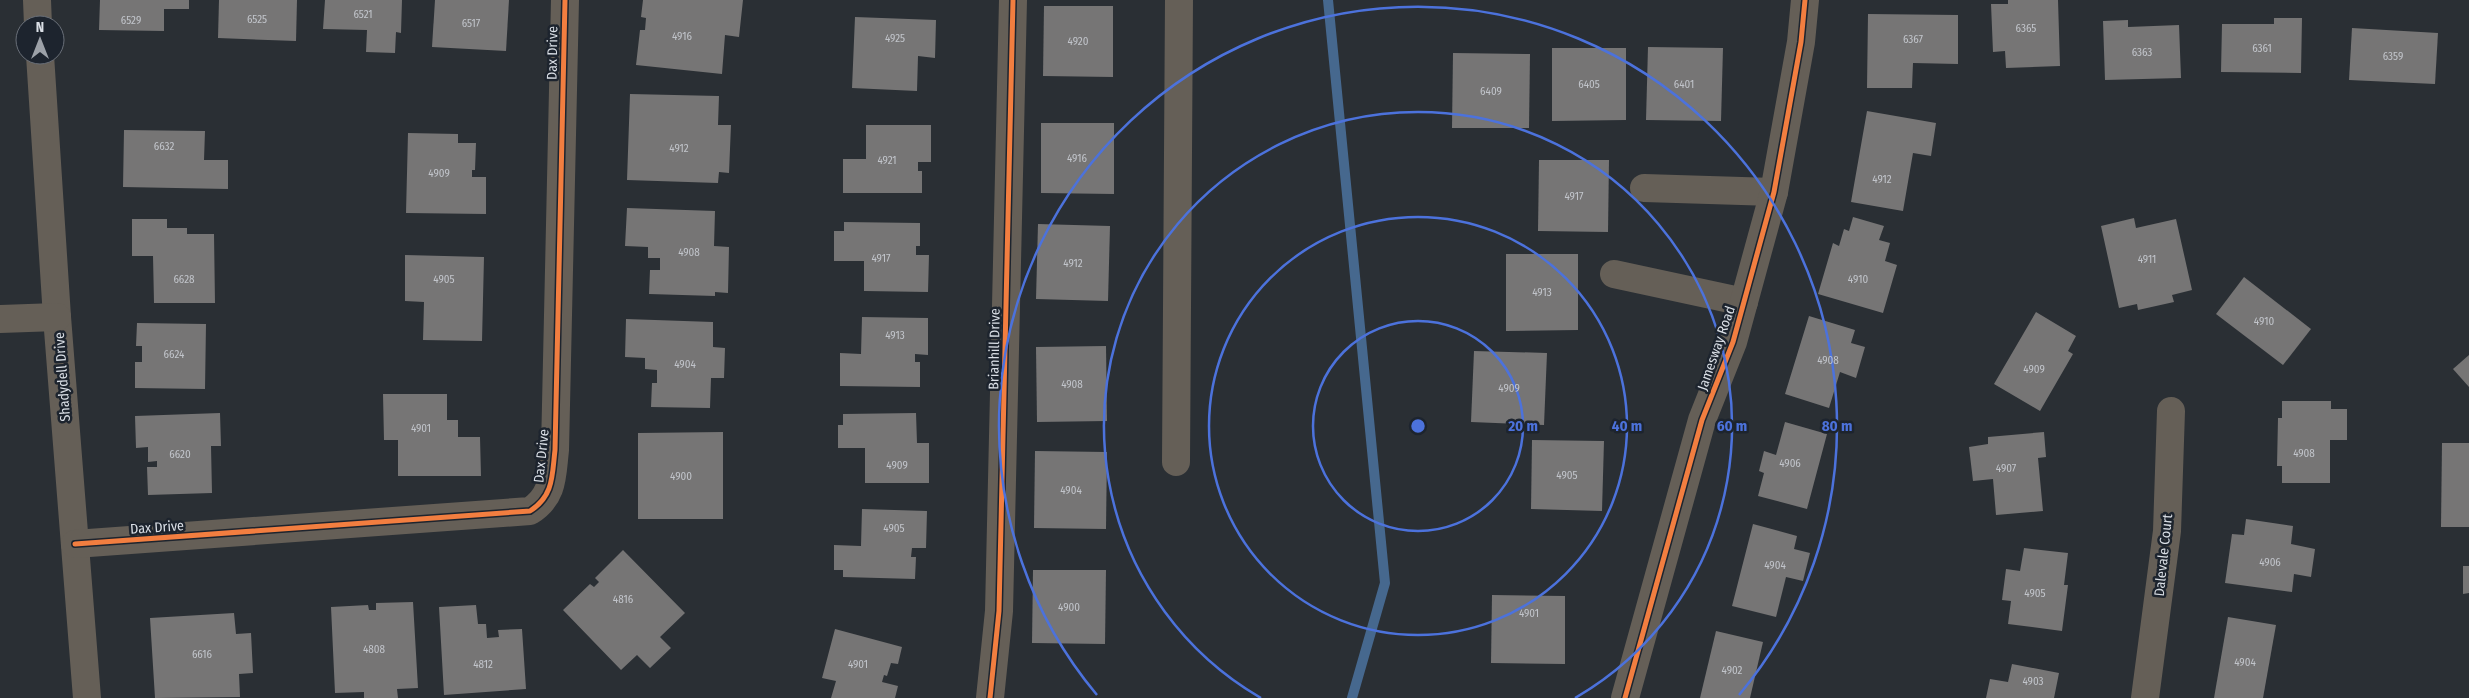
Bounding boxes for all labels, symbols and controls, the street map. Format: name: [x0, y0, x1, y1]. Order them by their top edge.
house number: 6521: [353, 8, 373, 21]
house number: 6525: [247, 13, 267, 26]
house number: 6529: [121, 14, 141, 27]
north arrow: [15, 15, 65, 65]
house number: 6517: [462, 17, 481, 30]
text: N: [36, 19, 44, 36]
house number: 6365: [2016, 22, 2036, 35]
street label: Dax Drive: [544, 26, 561, 80]
house number: 4916: [672, 30, 693, 43]
house number: 4925: [885, 32, 905, 45]
house number: 6367: [1903, 33, 1924, 46]
house number: 4920: [1068, 35, 1089, 48]
house number: 6361: [2252, 42, 2272, 55]
house number: 6363: [2132, 46, 2152, 59]
house number: 6359: [2383, 50, 2403, 63]
house number: 6405: [1578, 78, 1600, 91]
house number: 6401: [1674, 78, 1694, 91]
house number: 6409: [1480, 85, 1502, 98]
house number: 6632: [154, 140, 174, 153]
house number: 4912: [669, 142, 689, 155]
house number: 4916: [1067, 152, 1088, 165]
house number: 4921: [877, 154, 897, 167]
house number: 4909: [428, 167, 450, 180]
house number: 4912: [1872, 173, 1892, 186]
house number: 4917: [1564, 190, 1584, 203]
house number: 4908: [678, 246, 700, 259]
house number: 4917: [871, 252, 891, 265]
house number: 4911: [2138, 253, 2156, 266]
house number: 4912: [1063, 257, 1083, 270]
house number: 6628: [173, 273, 195, 286]
house number: 4905: [433, 273, 455, 286]
house number: 4910: [1848, 273, 1868, 286]
house number: 4913: [1532, 286, 1552, 299]
street label: Jamesway Road: [1694, 304, 1739, 393]
street label: Brianhill Drive: [985, 308, 1004, 390]
house number: 4910: [2254, 315, 2274, 328]
house number: 4913: [885, 329, 905, 342]
street label: Shadydell Drive: [51, 332, 74, 422]
house number: 6624: [164, 348, 185, 361]
house number: 4908: [1817, 354, 1839, 367]
house number: 4904: [674, 358, 696, 371]
house number: 4909: [2023, 363, 2045, 376]
house number: 4908: [1061, 378, 1083, 391]
house number: 4909: [1498, 382, 1520, 395]
centre of rings: [1409, 417, 1427, 435]
text: 20 m: [1507, 417, 1538, 435]
text: 40 m: [1612, 417, 1642, 435]
text: 60 m: [1717, 417, 1747, 435]
text: 80 m: [1822, 417, 1852, 435]
house number: 4901: [411, 422, 431, 435]
street label: Dax Drive: [530, 428, 553, 484]
house number: 4908: [2293, 447, 2315, 460]
house number: 6620: [169, 448, 191, 461]
house number: 4906: [1779, 457, 1801, 470]
house number: 4909: [886, 459, 908, 472]
house number: 4907: [1996, 462, 2017, 475]
house number: 4905: [1556, 469, 1578, 482]
house number: 4900: [670, 470, 692, 483]
house number: 4904: [1060, 484, 1082, 497]
street label: Dalevale Court: [2151, 513, 2176, 597]
street label: Dax Drive: [130, 517, 185, 538]
house number: 4905: [883, 522, 905, 535]
house number: 4906: [2259, 556, 2281, 569]
house number: 4904: [1764, 559, 1786, 572]
house number: 4905: [2024, 587, 2046, 600]
house number: 4816: [613, 593, 634, 606]
house number: 4900: [1058, 601, 1080, 614]
house number: 4901: [1519, 607, 1539, 620]
house number: 4808: [363, 643, 386, 656]
house number: 6616: [192, 648, 213, 661]
house number: 4904: [2234, 656, 2256, 669]
house number: 4812: [473, 658, 493, 671]
house number: 4901: [848, 658, 868, 671]
house number: 4902: [1722, 664, 1743, 677]
house number: 4903: [2022, 675, 2044, 688]

